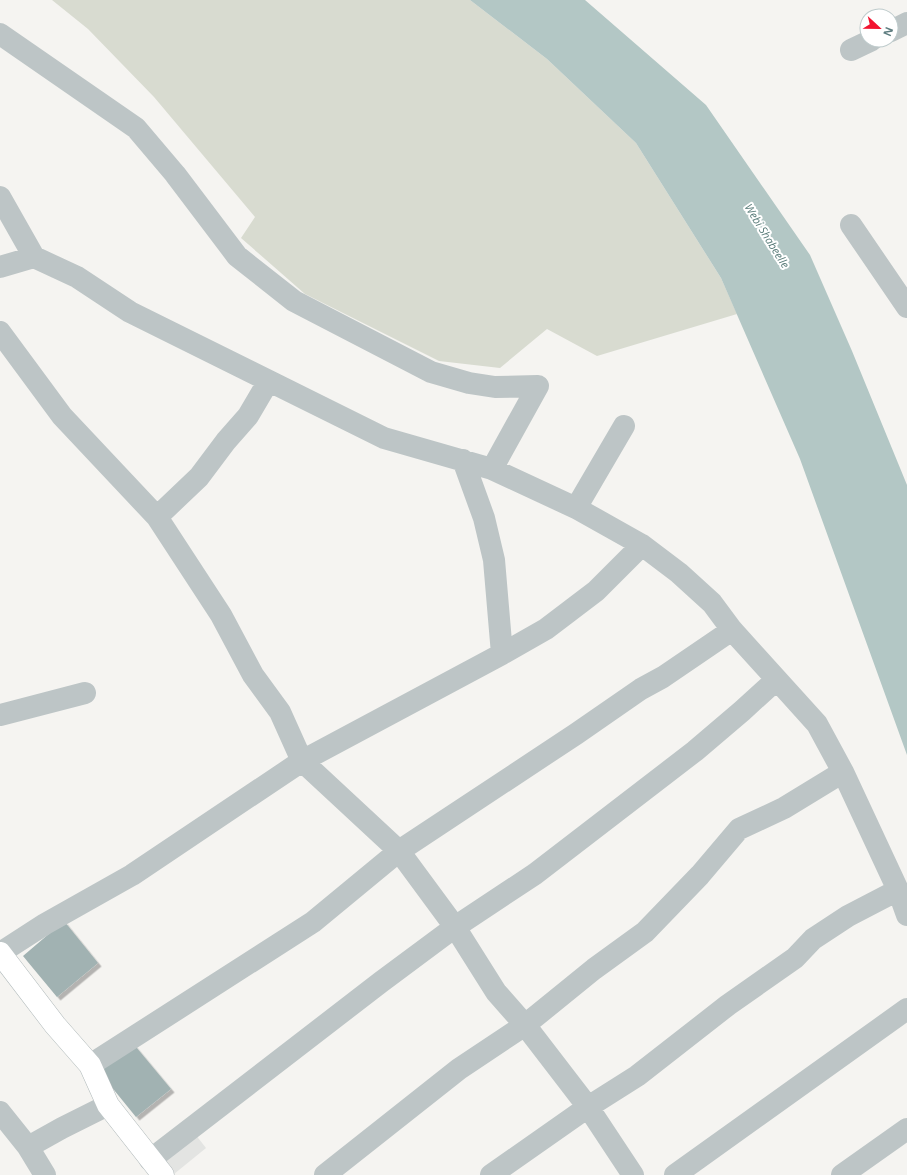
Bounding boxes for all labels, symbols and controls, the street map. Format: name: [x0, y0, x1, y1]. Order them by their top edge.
north arrow: [859, 8, 899, 48]
text: N: [880, 25, 897, 39]
water label: Webi Shabeelle: [742, 201, 793, 271]

